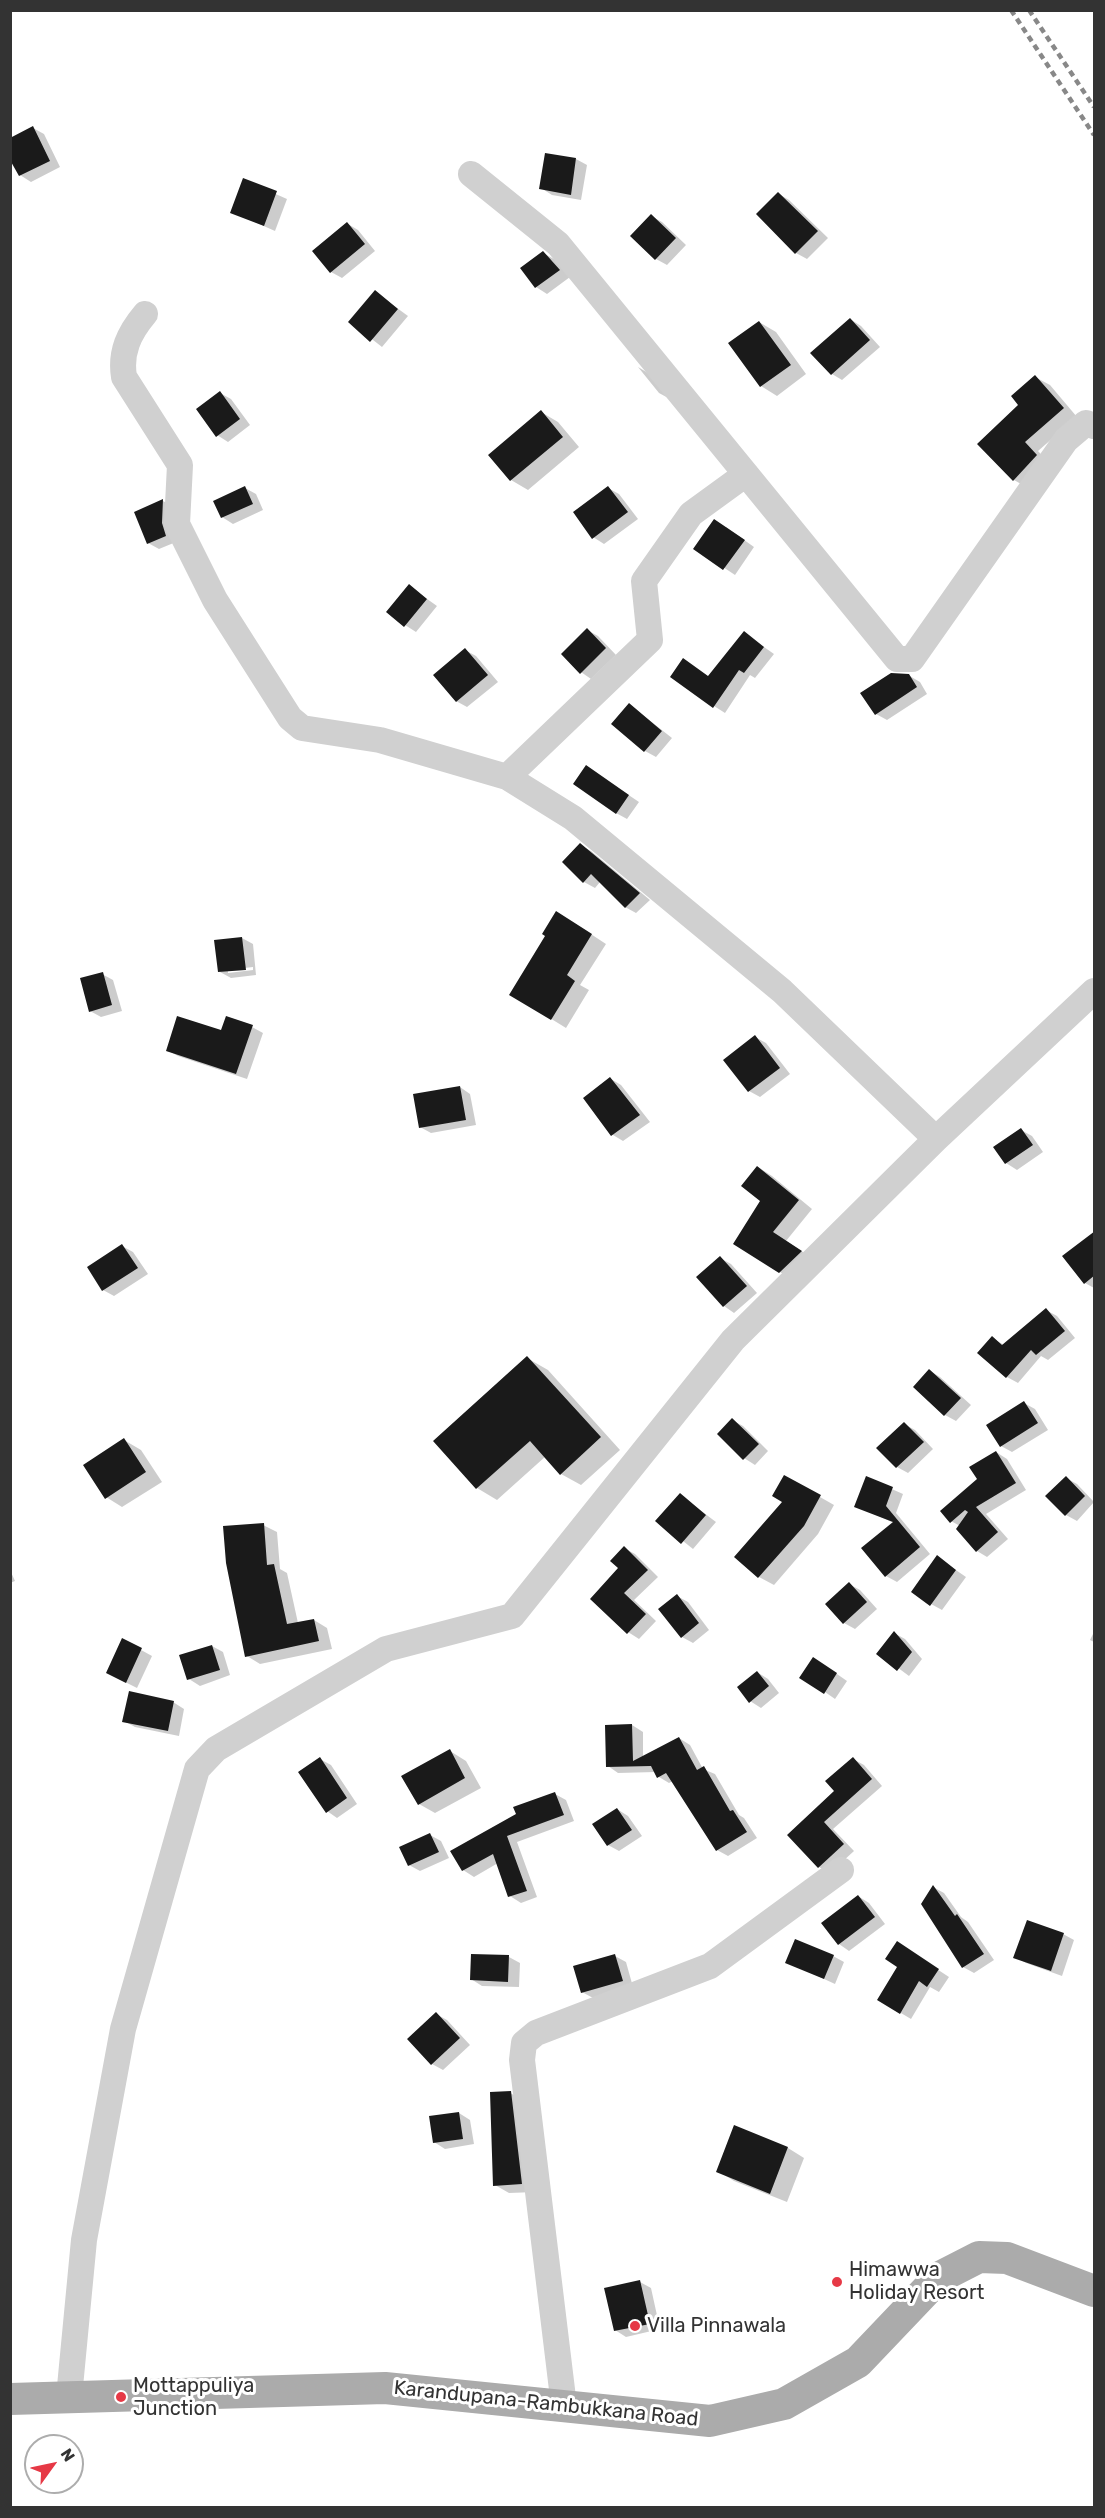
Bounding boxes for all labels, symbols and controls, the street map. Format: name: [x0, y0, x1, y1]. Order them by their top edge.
place label: Himawwa Holiday Resort: [849, 2258, 984, 2305]
marker: Himawwa Holiday Resort: [830, 2275, 844, 2289]
place label: Villa Pinnawala: [647, 2314, 786, 2338]
marker: Villa Pinnawala: [628, 2319, 642, 2333]
place label: Mottappuliya Junction: [133, 2374, 254, 2421]
street label: Karandupana-Rambukkana Road: [393, 2376, 699, 2432]
marker: Mottappuliya Junction: [114, 2390, 128, 2404]
north arrow: [24, 2434, 84, 2494]
text: N: [57, 2445, 79, 2465]

